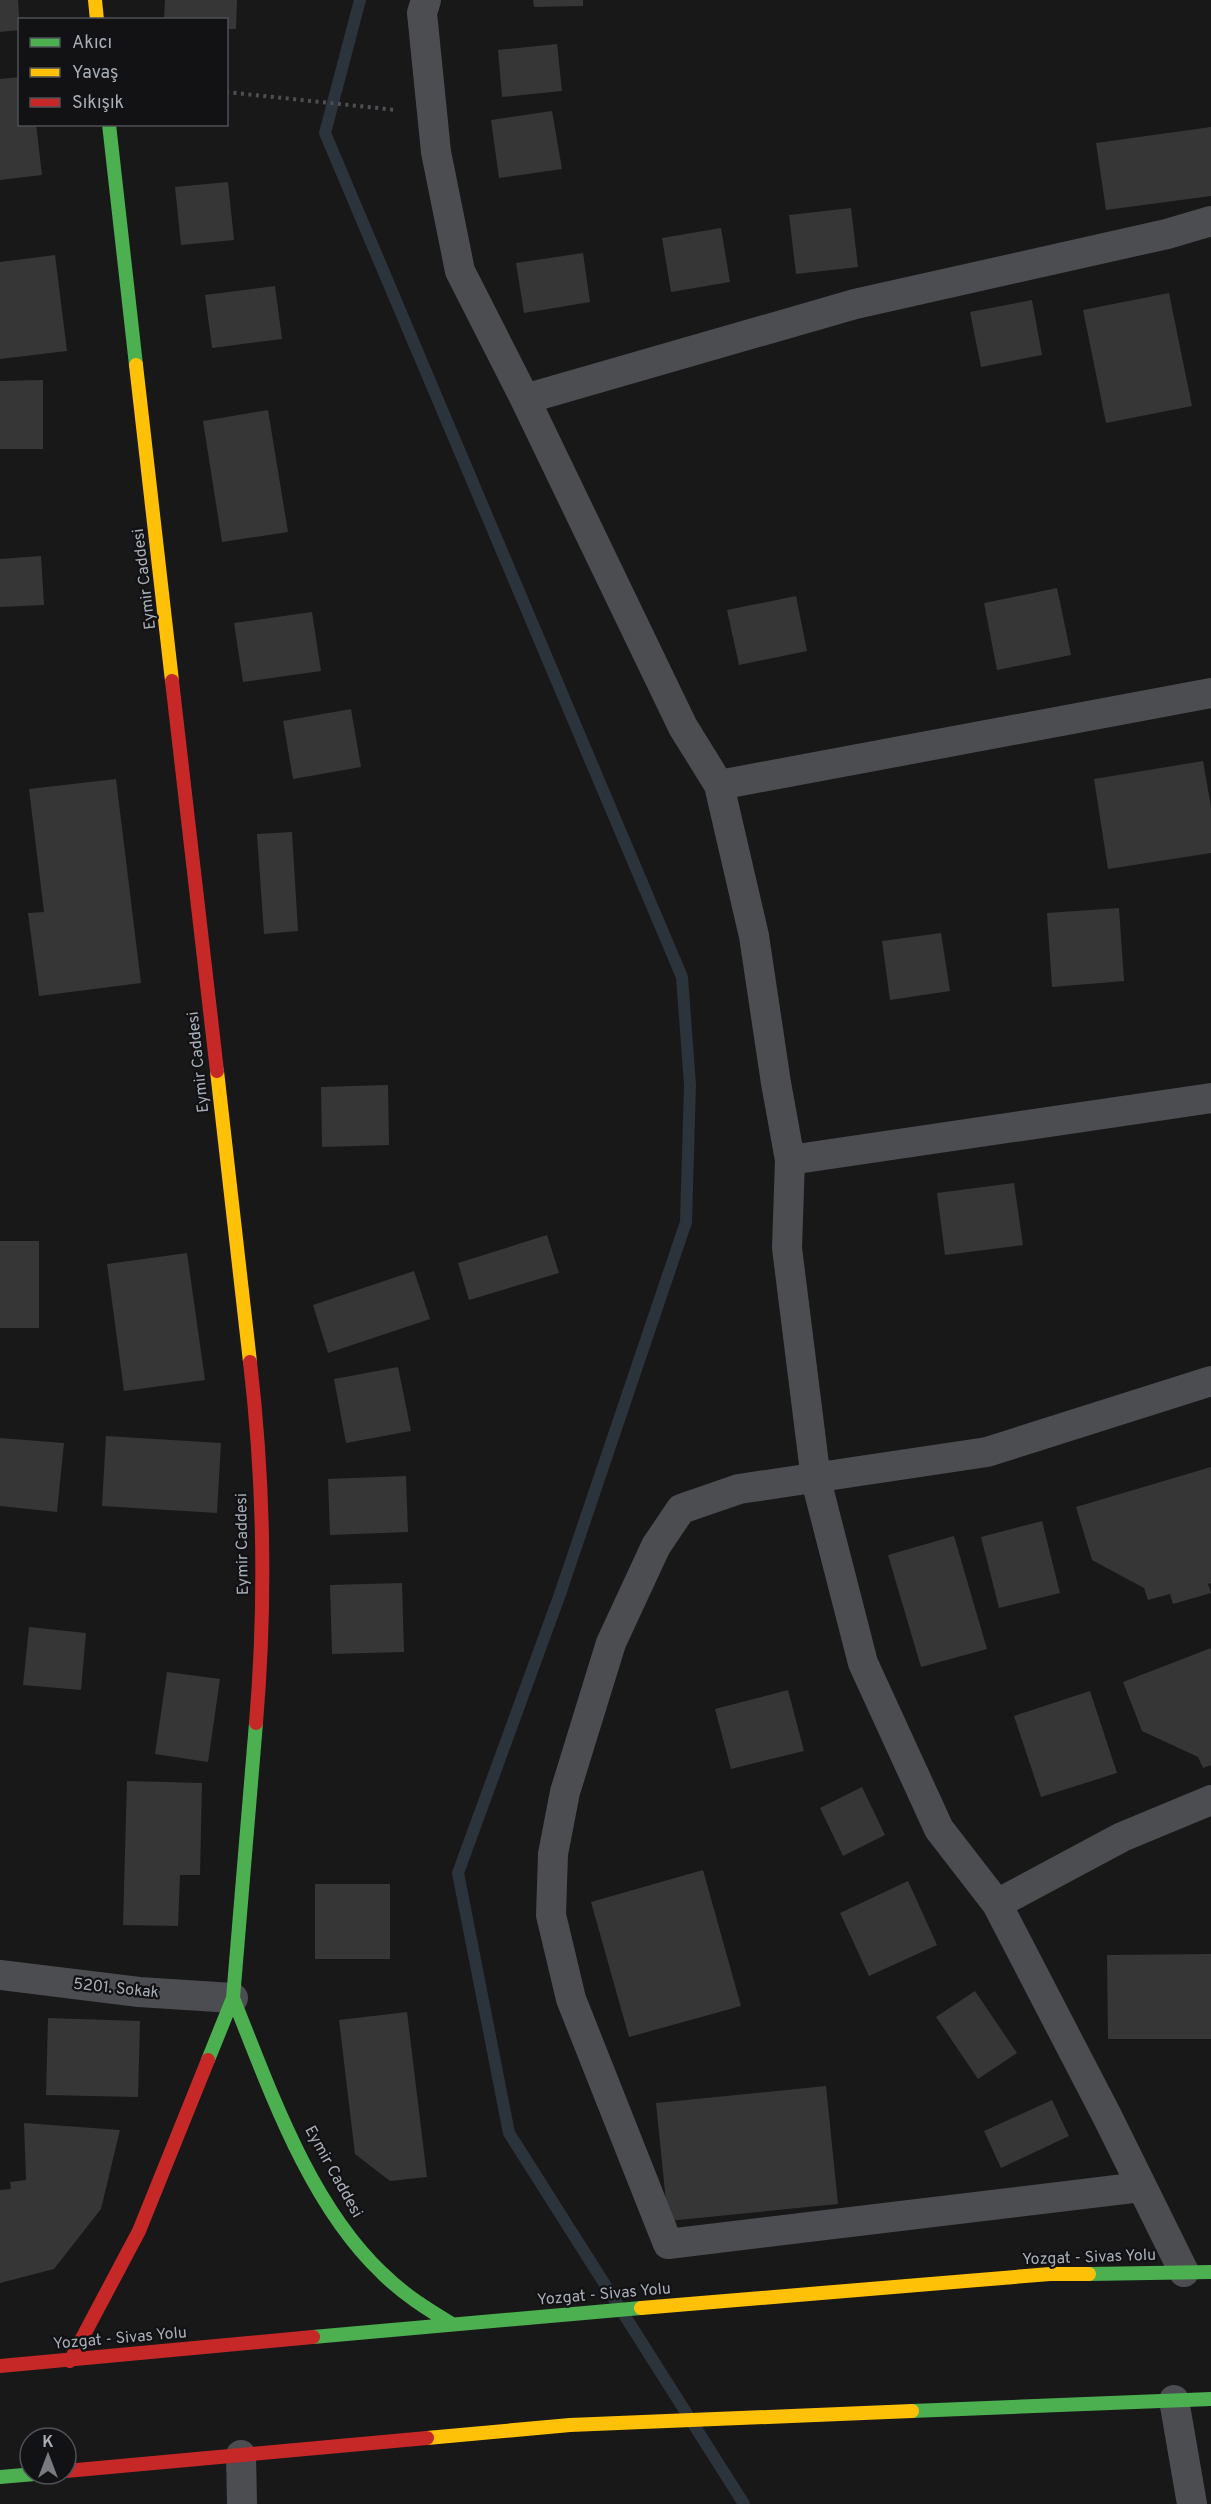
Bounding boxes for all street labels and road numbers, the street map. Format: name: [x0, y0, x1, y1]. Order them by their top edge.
street label: Eymir Caddesi: [129, 527, 161, 631]
street label: Eymir Caddesi: [184, 1010, 214, 1114]
street label: Eymir Caddesi: [232, 1493, 254, 1595]
street label: 5201. Sokak: [72, 1975, 160, 2003]
street label: Eymir Caddesi: [300, 2123, 366, 2221]
street label: Yozgat - Sivas Yolu: [1022, 2246, 1156, 2270]
street label: Yozgat - Sivas Yolu: [536, 2279, 672, 2311]
street label: Yozgat - Sivas Yolu: [52, 2323, 188, 2355]

